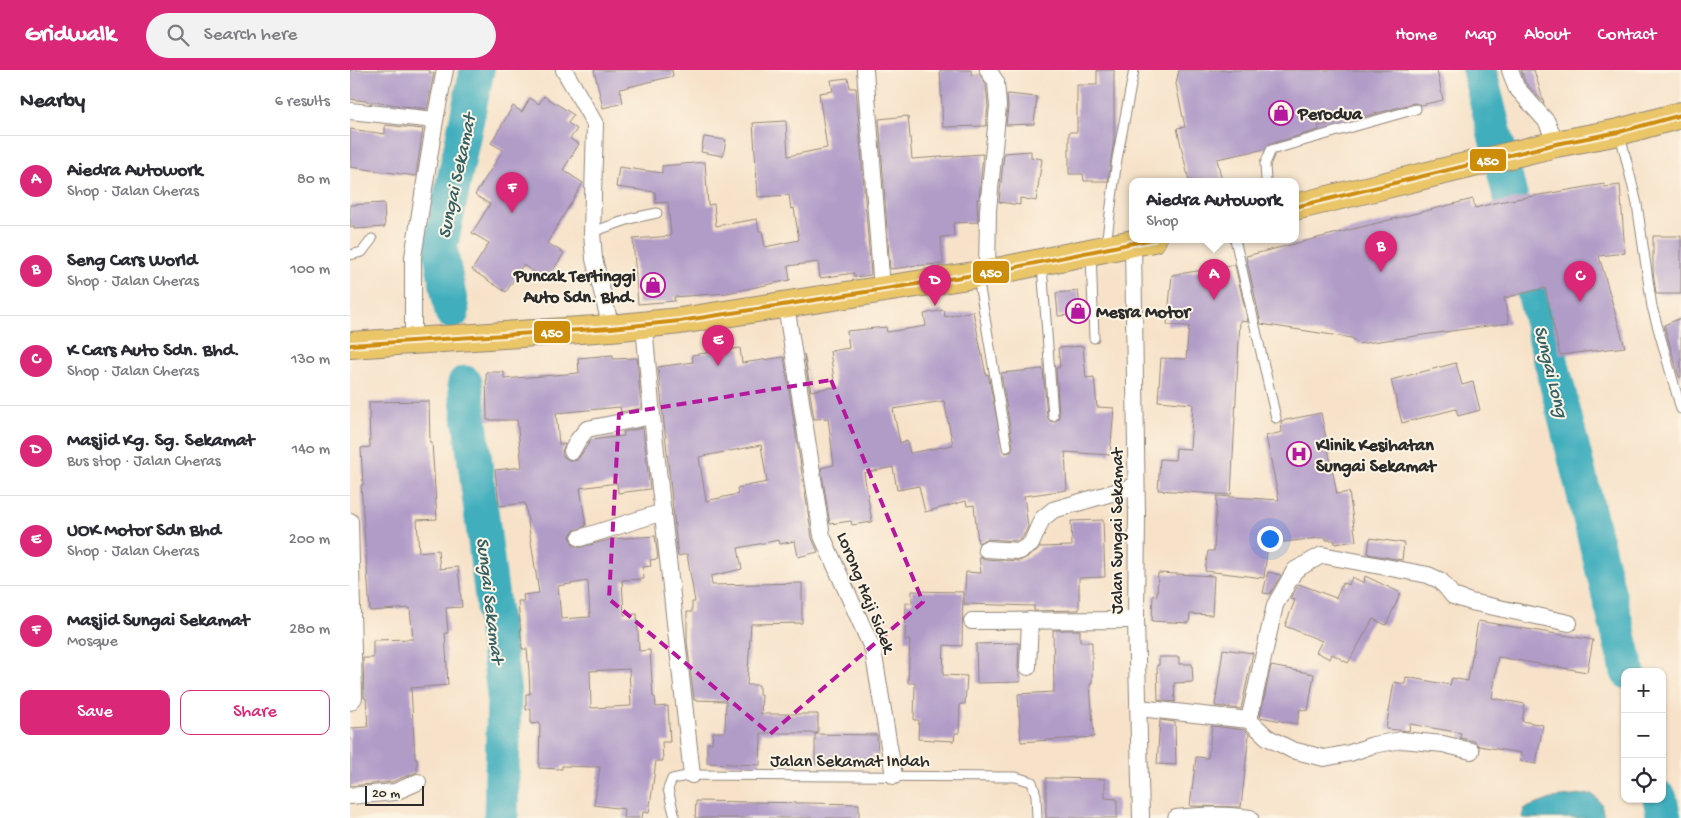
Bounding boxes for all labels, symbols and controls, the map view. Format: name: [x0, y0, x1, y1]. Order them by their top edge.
search box: [146, 13, 496, 58]
text: Gridwalk: [25, 21, 116, 50]
icon: search: [164, 21, 192, 49]
text: Search here: [204, 24, 297, 47]
text: Home: [1395, 25, 1437, 46]
text: Map: [1465, 25, 1496, 46]
text: About: [1524, 25, 1570, 46]
text: Contact: [1598, 25, 1656, 46]
text: Nearby: [20, 90, 85, 115]
text: 6 results: [275, 93, 330, 112]
shop icon: Perodua: [1268, 100, 1294, 126]
place label: Perodua: [1297, 105, 1363, 126]
water label: Sungai Sekamat: [434, 109, 483, 241]
line badge: 450: [1469, 148, 1507, 172]
text: 450: [1476, 154, 1499, 171]
text: Aiedra Autowork: [67, 160, 203, 183]
text: A: [31, 171, 41, 190]
text: 80 m: [297, 171, 330, 190]
pin: F: [496, 172, 528, 213]
popup: [1129, 178, 1299, 243]
text: Shop · Jalan Cheras: [67, 183, 199, 202]
text: Aiedra Autowork: [1146, 190, 1282, 213]
text: Shop: [1146, 213, 1178, 232]
pin: B: [1365, 231, 1397, 272]
text: Seng Cars World: [67, 250, 197, 273]
pin: A: [1198, 259, 1230, 300]
line badge: 450: [972, 260, 1010, 284]
text: B: [32, 261, 40, 280]
text: 100 m: [290, 261, 330, 280]
pin: C: [1564, 261, 1596, 302]
pin: D: [919, 265, 951, 306]
text: 450: [979, 266, 1002, 283]
place label: Puncak Tertinggi Auto Sdn. Bhd.: [513, 267, 636, 309]
shop icon: Puncak Tertinggi Auto Sdn. Bhd.: [640, 272, 666, 298]
text: Shop · Jalan Cheras: [67, 273, 199, 292]
shop icon: Mesra Motor: [1065, 298, 1091, 324]
place label: Mesra Motor: [1096, 303, 1193, 324]
line badge: 450: [533, 320, 571, 344]
water label: Sungai Long: [1527, 324, 1572, 421]
pin: E: [702, 325, 734, 366]
text: 450: [540, 326, 563, 343]
text: K Cars Auto Sdn. Bhd.: [67, 340, 240, 363]
text: C: [32, 351, 40, 370]
text: 130 m: [291, 351, 330, 370]
text: Shop · Jalan Cheras: [67, 363, 199, 382]
text: Masjid Kg. Sg. Sekamat: [67, 430, 254, 453]
place label: Klinik Kesihatan Sungai Sekamat: [1315, 436, 1437, 478]
text: D: [31, 441, 41, 460]
text: 140 m: [292, 441, 330, 460]
hospital icon: Klinik Kesihatan Sungai Sekamat: [1286, 441, 1312, 467]
street label: Jalan Sungai Sekamat: [1108, 446, 1129, 614]
text: Bus stop · Jalan Cheras: [67, 453, 221, 472]
text: UOK Motor Sdn Bhd: [67, 520, 221, 543]
your location: [1257, 526, 1283, 552]
street label: Lorong Haji Sidek: [831, 529, 899, 658]
text: E: [31, 531, 41, 550]
text: 200 m: [289, 531, 330, 550]
water label: Sungai Sekamat: [469, 536, 508, 668]
text: Shop · Jalan Cheras: [67, 543, 199, 562]
text: Masjid Sungai Sekamat: [67, 610, 249, 633]
text: F: [32, 621, 40, 640]
text: 280 m: [289, 621, 330, 640]
text: Mosque: [67, 633, 118, 652]
map controls: [1621, 668, 1666, 803]
button: +: [1621, 668, 1666, 713]
button: Save: [20, 690, 170, 735]
button: Share: [180, 690, 330, 735]
button: −: [1621, 713, 1666, 758]
street label: Jalan Sekamat Indah: [770, 752, 930, 773]
button: locate: [1621, 758, 1666, 803]
scale bar: [365, 783, 424, 806]
text: 20 m: [372, 786, 400, 803]

